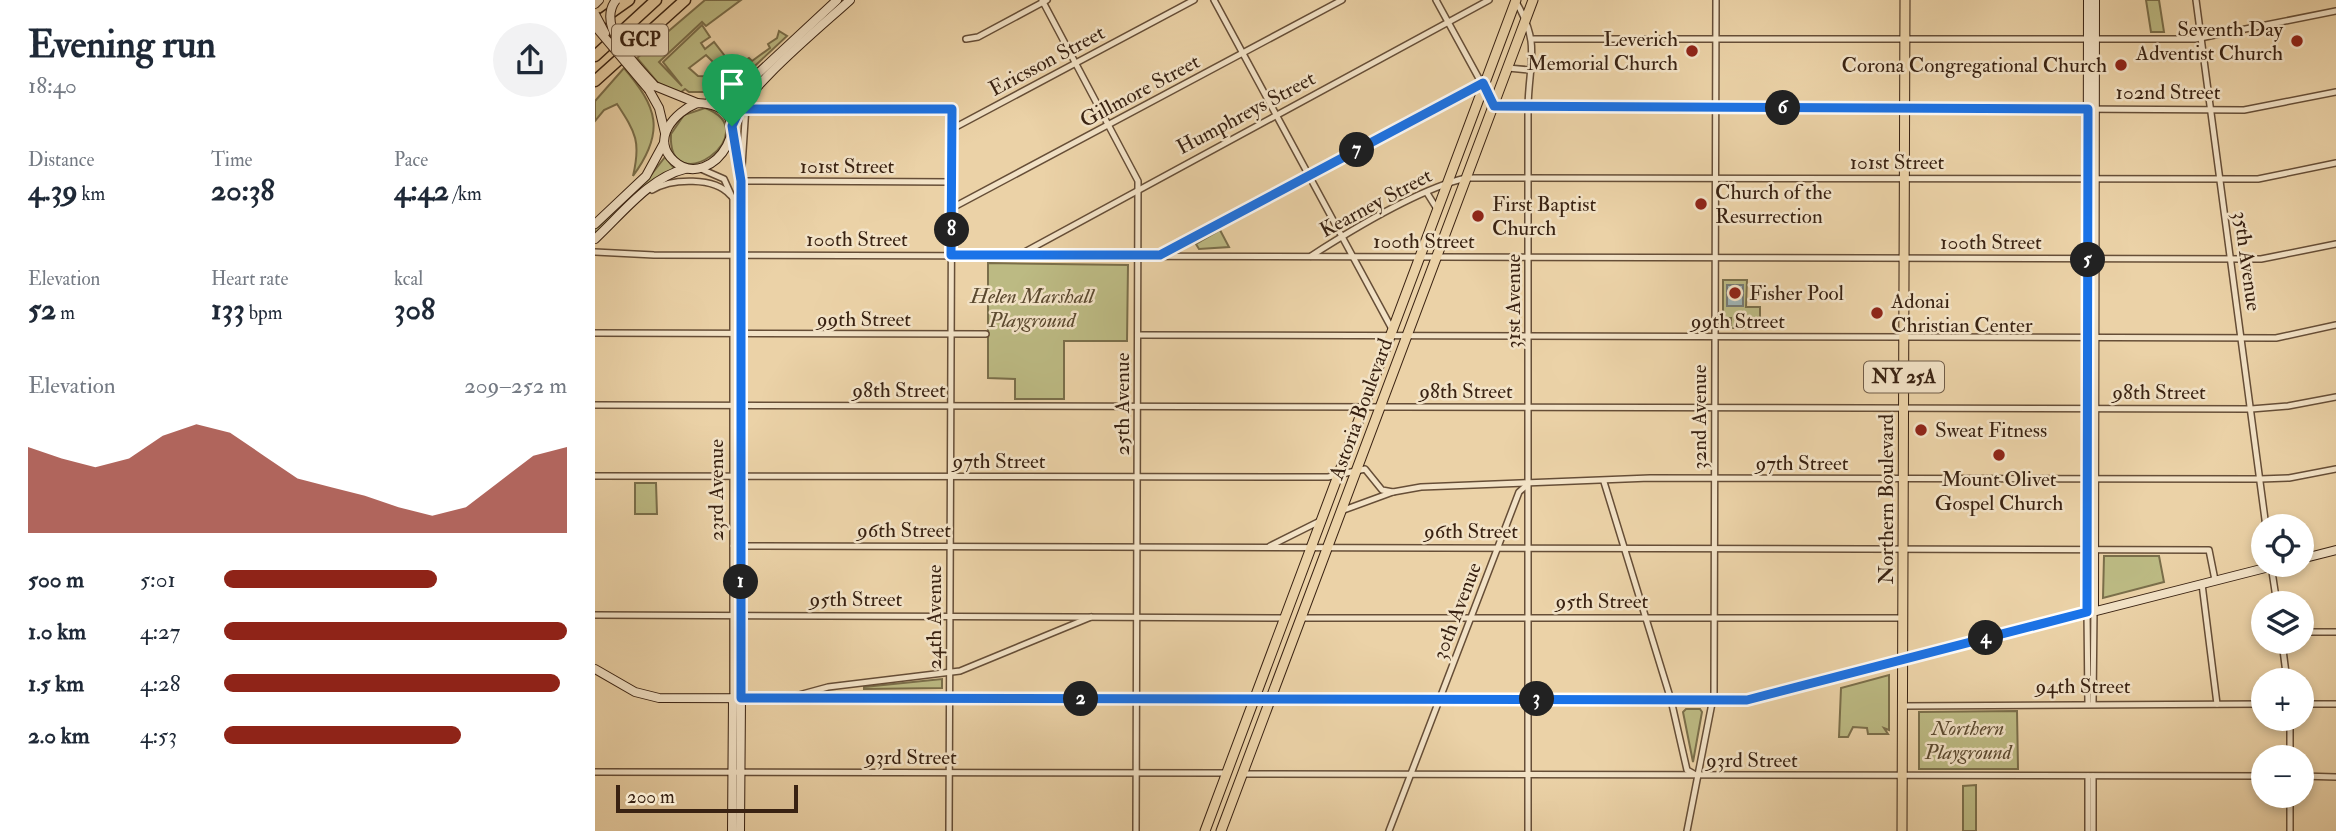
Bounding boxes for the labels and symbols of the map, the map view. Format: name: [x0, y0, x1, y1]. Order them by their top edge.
place label: Seventh Day Adventist Church: [2135, 16, 2284, 67]
street label: Ericsson Street: [984, 19, 1110, 103]
road number: GCP: [612, 24, 668, 56]
place label: Leverich Memorial Church: [1527, 26, 1678, 77]
marker: Seventh Day Adventist Church: [2289, 33, 2305, 49]
marker: Leverich Memorial Church: [1684, 43, 1700, 59]
street label: Gillmore Street: [1075, 48, 1205, 134]
place label: Corona Congregational Church: [1842, 52, 2107, 79]
pin: [702, 54, 762, 126]
marker: Corona Congregational Church: [2113, 57, 2129, 73]
street label: Humphreys Street: [1172, 65, 1320, 161]
street label: 102nd Street: [2116, 79, 2221, 106]
pin: 6: [1765, 90, 1801, 126]
pin: 7: [1339, 132, 1375, 168]
street label: 101st Street: [1850, 149, 1944, 176]
street label: 101st Street: [800, 153, 894, 180]
street label: Kearney Street: [1315, 162, 1437, 244]
place label: Church of the Resurrection: [1715, 179, 1832, 230]
place label: First Baptist Church: [1492, 191, 1596, 242]
marker: Church of the Resurrection: [1693, 196, 1709, 212]
marker: First Baptist Church: [1470, 208, 1486, 224]
street label: 35th Avenue: [2227, 209, 2267, 313]
pin: 8: [935, 212, 969, 247]
street label: 100th Street: [806, 226, 908, 253]
street label: 100th Street: [1373, 228, 1475, 255]
street label: 100th Street: [1940, 229, 2042, 256]
pin: 5: [2071, 243, 2105, 278]
street label: 31st Avenue: [1500, 253, 1527, 348]
place label: Fisher Pool: [1749, 280, 1845, 307]
park label: Helen Marshall Playground: [969, 283, 1096, 334]
marker: Fisher Pool: [1727, 285, 1743, 301]
place label: Adonai Christian Center: [1890, 288, 2033, 339]
marker: Adonai Christian Center: [1869, 305, 1885, 321]
street label: 99th Street: [815, 306, 911, 333]
street label: 99th Street: [1689, 308, 1785, 335]
street label: Astoria Boulevard: [1323, 334, 1399, 484]
street label: 25th Avenue: [1109, 352, 1136, 455]
road number: NY 25A: [1864, 362, 1944, 392]
street label: 32nd Avenue: [1686, 364, 1713, 470]
street label: 98th Street: [850, 377, 946, 404]
street label: 98th Street: [1417, 378, 1513, 405]
street label: 98th Street: [2110, 379, 2206, 406]
street label: Northern Boulevard: [1873, 413, 1900, 584]
place label: Sweat Fitness: [1935, 417, 2047, 444]
marker: Sweat Fitness: [1913, 422, 1929, 438]
street label: 23rd Avenue: [703, 439, 730, 541]
marker: Mount Olivet Gospel Church: [1991, 447, 2007, 463]
street label: 97th Street: [950, 448, 1046, 475]
street label: 97th Street: [1753, 450, 1849, 477]
place label: Mount Olivet Gospel Church: [1935, 466, 2063, 517]
street label: 96th Street: [855, 517, 951, 544]
street label: 96th Street: [1422, 518, 1518, 545]
street label: 30th Avenue: [1426, 558, 1488, 663]
pin: 1: [723, 564, 759, 600]
street label: 24th Avenue: [921, 564, 948, 670]
street label: 95th Street: [808, 586, 903, 613]
street label: 95th Street: [1554, 588, 1649, 615]
pin: 4: [1969, 620, 2003, 656]
street label: 94th Street: [2034, 673, 2131, 700]
pin: 2: [1063, 682, 1099, 716]
pin: 3: [1520, 682, 1555, 716]
park label: Northern Playground: [1924, 715, 2013, 766]
street label: 93rd Street: [863, 744, 957, 771]
street label: 93rd Street: [1704, 747, 1798, 774]
scale bar: [616, 782, 798, 814]

